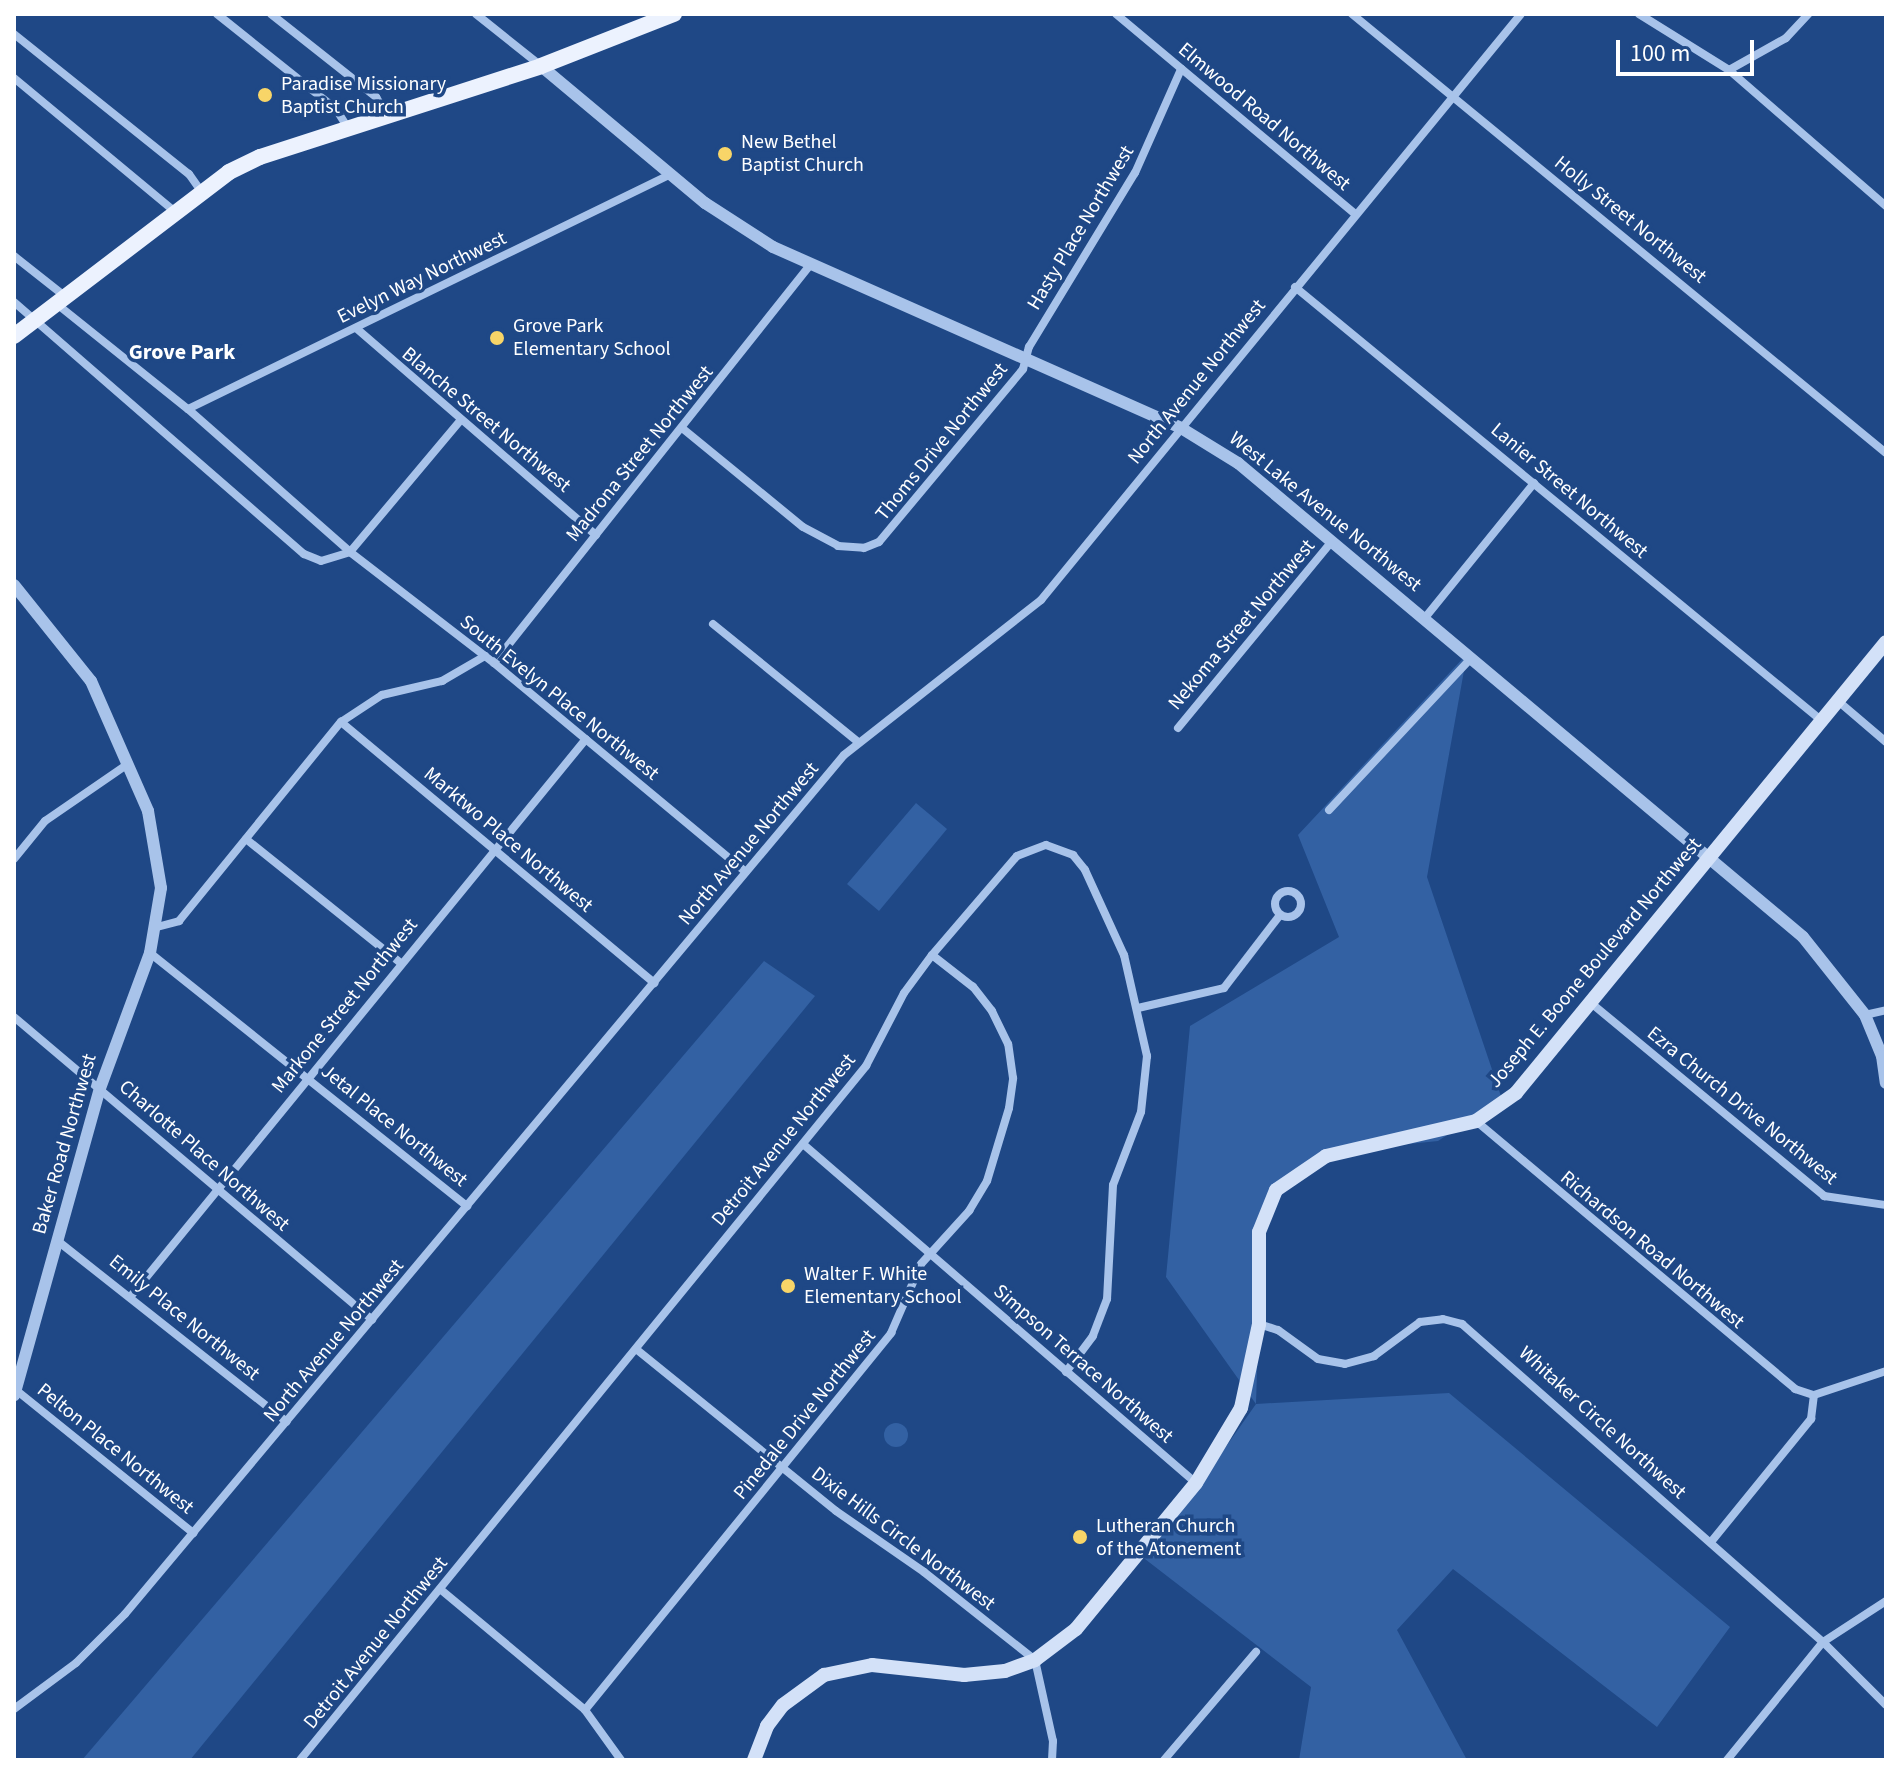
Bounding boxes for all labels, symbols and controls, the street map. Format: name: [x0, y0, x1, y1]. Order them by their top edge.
scale bar: [1620, 24, 1758, 74]
text: 100 m: [1630, 36, 1690, 71]
street label: Elmwood Road Northwest: [1173, 38, 1355, 196]
place label: Paradise Missionary Baptist Church: [281, 72, 446, 119]
marker: Paradise Missionary Baptist Church: [256, 86, 274, 104]
place label: New Bethel Baptist Church: [741, 130, 864, 177]
street label: Hasty Place Northwest: [1022, 141, 1140, 315]
marker: New Bethel Baptist Church: [716, 145, 734, 163]
street label: Holly Street Northwest: [1549, 151, 1711, 289]
street label: Evelyn Way Northwest: [334, 227, 510, 329]
street label: North Avenue Northwest: [1123, 295, 1271, 469]
place label: Grove Park Elementary School: [513, 314, 671, 361]
marker: Grove Park Elementary School: [488, 329, 506, 347]
district label: Grove Park: [129, 340, 235, 366]
street label: Blanche Street Northwest: [397, 342, 575, 498]
street label: Thoms Drive Northwest: [871, 358, 1013, 526]
street label: Madrona Street Northwest: [562, 361, 718, 547]
street label: Lanier Street Northwest: [1485, 418, 1653, 564]
street label: West Lake Avenue Northwest: [1224, 427, 1426, 597]
street label: Nekoma Street Northwest: [1164, 535, 1320, 715]
street label: South Evelyn Place Northwest: [455, 610, 663, 786]
street label: North Avenue Northwest: [674, 758, 824, 930]
street label: Marktwo Place Northwest: [419, 762, 597, 918]
street label: Joseph E. Boone Boulevard Northwest: [1483, 833, 1707, 1093]
street label: Markone Street Northwest: [267, 914, 423, 1098]
street label: Ezra Church Drive Northwest: [1642, 1022, 1842, 1190]
street label: Detroit Avenue Northwest: [707, 1049, 861, 1231]
street label: Baker Road Northwest: [28, 1051, 102, 1237]
street label: Jetal Place Northwest: [316, 1060, 472, 1192]
street label: Charlotte Place Northwest: [114, 1075, 294, 1237]
street label: Richardson Road Northwest: [1555, 1166, 1749, 1334]
street label: Emily Place Northwest: [104, 1250, 264, 1386]
street label: North Avenue Northwest: [259, 1255, 409, 1427]
place label: Walter F. White Elementary School: [804, 1262, 962, 1309]
marker: Walter F. White Elementary School: [779, 1277, 797, 1295]
street label: Simpson Terrace Northwest: [988, 1279, 1178, 1449]
street label: Pinedale Drive Northwest: [729, 1325, 881, 1505]
street label: Whitaker Circle Northwest: [1513, 1342, 1691, 1504]
street label: Pelton Place Northwest: [32, 1378, 198, 1520]
street label: Dixie Hills Circle Northwest: [806, 1462, 1000, 1616]
place label: Lutheran Church of the Atonement: [1096, 1514, 1241, 1561]
marker: Lutheran Church of the Atonement: [1071, 1528, 1089, 1546]
street label: Detroit Avenue Northwest: [299, 1552, 453, 1734]

